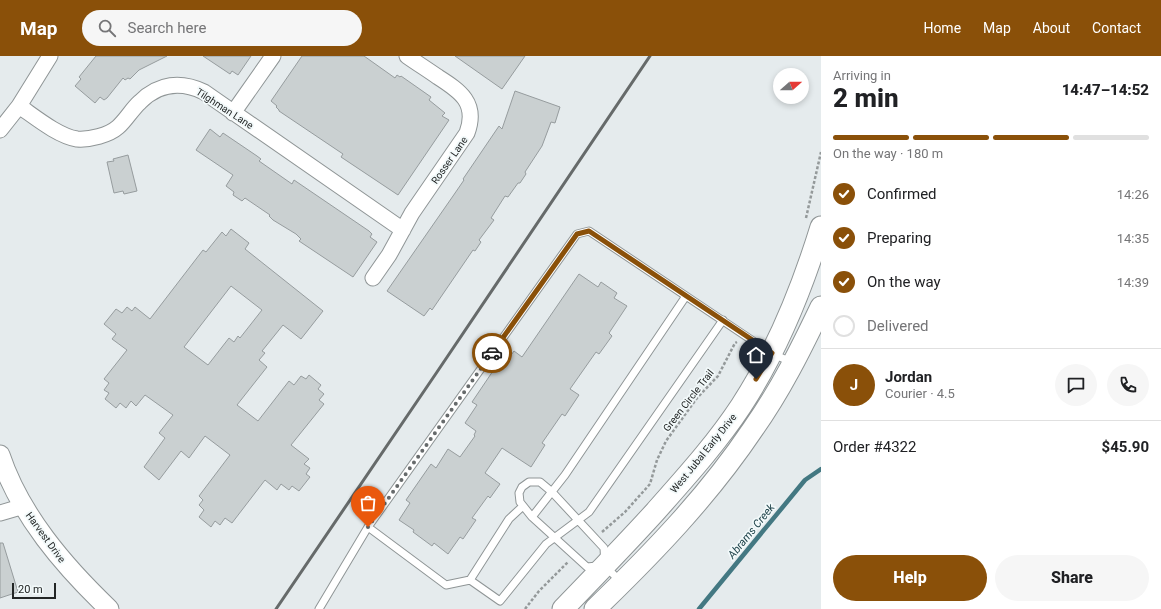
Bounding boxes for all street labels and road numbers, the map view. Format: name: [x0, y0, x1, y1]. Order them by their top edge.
street label: Tilghman Lane: [194, 86, 255, 131]
street label: Rosser Lane: [429, 135, 470, 186]
street label: Green Circle Trail: [661, 367, 716, 433]
street label: West Jubal Early Drive: [668, 412, 739, 495]
street label: Harvest Drive: [24, 510, 68, 565]

